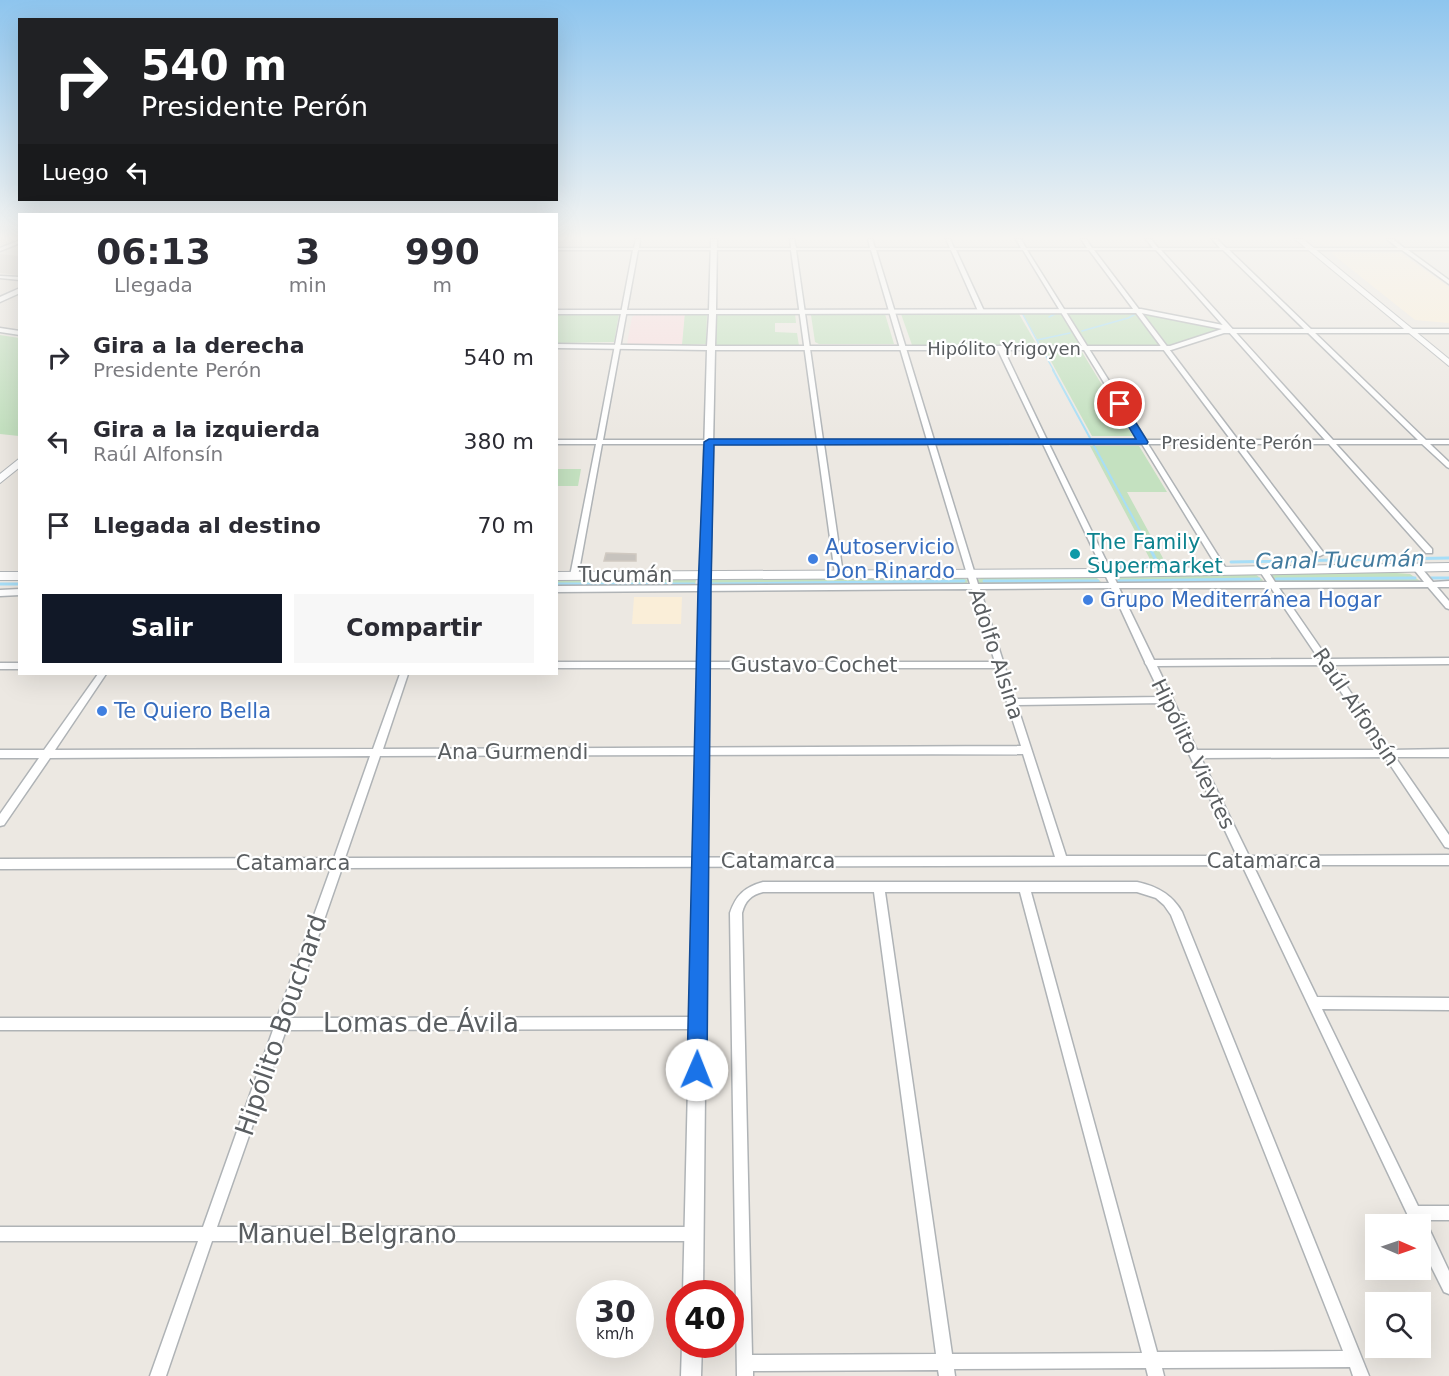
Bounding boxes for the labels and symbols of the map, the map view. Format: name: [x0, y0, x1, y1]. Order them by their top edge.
street label: Hipólito Yrigoyen: [927, 338, 1081, 359]
pin: [1094, 378, 1145, 429]
street label: Presidente Perón: [1161, 432, 1313, 453]
place label: The Family Supermarket: [1086, 530, 1223, 578]
place label: Autoservicio Don Rinardo: [825, 535, 955, 583]
water label: Canal Tucumán: [1255, 546, 1425, 574]
marker: The Family Supermarket: [1068, 547, 1082, 561]
marker: Autoservicio Don Rinardo: [806, 552, 820, 566]
street label: Tucumán: [577, 563, 672, 587]
street label: Adolfo Alsina: [964, 586, 1028, 722]
place label: Grupo Mediterránea Hogar: [1100, 588, 1382, 612]
marker: Grupo Mediterránea Hogar: [1081, 593, 1095, 607]
street label: Raúl Alfonsín: [1308, 644, 1404, 770]
street label: Gustavo Cochet: [730, 653, 898, 677]
street label: Hipólito Vieytes: [1146, 675, 1240, 833]
place label: Te Quiero Bella: [113, 699, 271, 723]
marker: Te Quiero Bella: [95, 704, 109, 718]
street label: Ana Gurmendi: [438, 740, 588, 764]
street label: Catamarca: [721, 849, 835, 873]
street label: Catamarca: [1207, 849, 1321, 873]
street label: Catamarca: [236, 851, 350, 875]
street label: Hipólito Bouchard: [229, 911, 333, 1139]
street label: Lomas de Ávila: [323, 1007, 519, 1038]
position arrow: [665, 1038, 729, 1102]
north arrow: [1365, 1214, 1431, 1280]
street label: Manuel Belgrano: [237, 1219, 457, 1249]
speed limit sign: 40: [666, 1280, 744, 1358]

